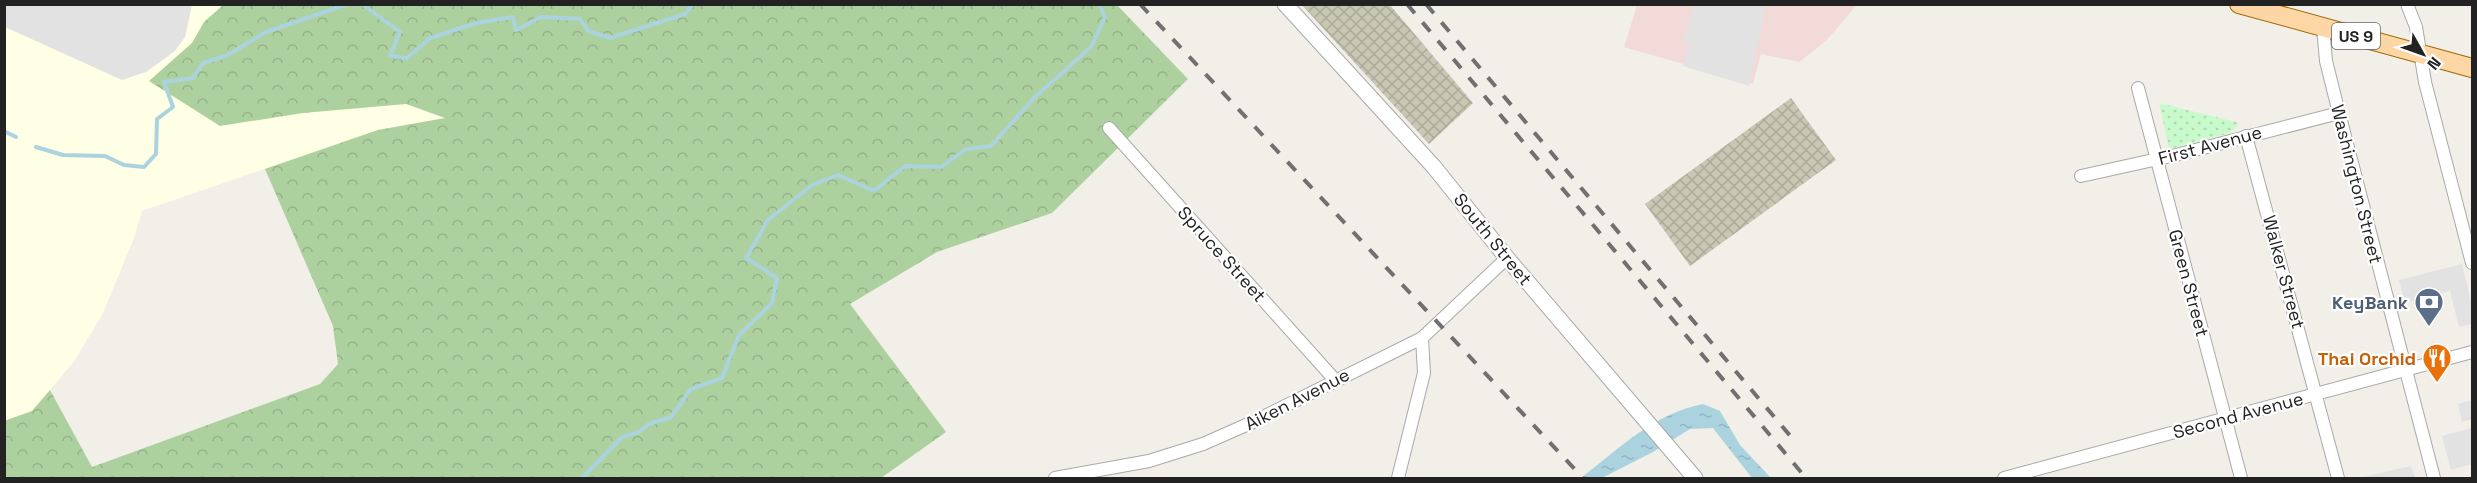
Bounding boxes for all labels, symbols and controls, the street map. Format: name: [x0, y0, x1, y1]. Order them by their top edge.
road number: US 9: [2332, 23, 2380, 49]
north arrow: [2393, 24, 2453, 84]
text: N: [2423, 52, 2446, 74]
street label: Washington Street: [2326, 102, 2388, 266]
street label: First Avenue: [2156, 120, 2264, 170]
street label: South Street: [1449, 188, 1537, 290]
street label: Spruce Street: [1173, 201, 1271, 307]
street label: Walker Street: [2258, 213, 2310, 331]
street label: Green Street: [2164, 227, 2214, 339]
bank icon: KeyBank: [2413, 286, 2445, 328]
place label: KeyBank: [2332, 291, 2408, 314]
restaurant icon: Thai Orchid: [2421, 342, 2453, 384]
place label: Thai Orchid: [2318, 347, 2416, 370]
street label: Aiken Avenue: [1241, 363, 1353, 435]
street label: Second Avenue: [2170, 387, 2306, 443]

